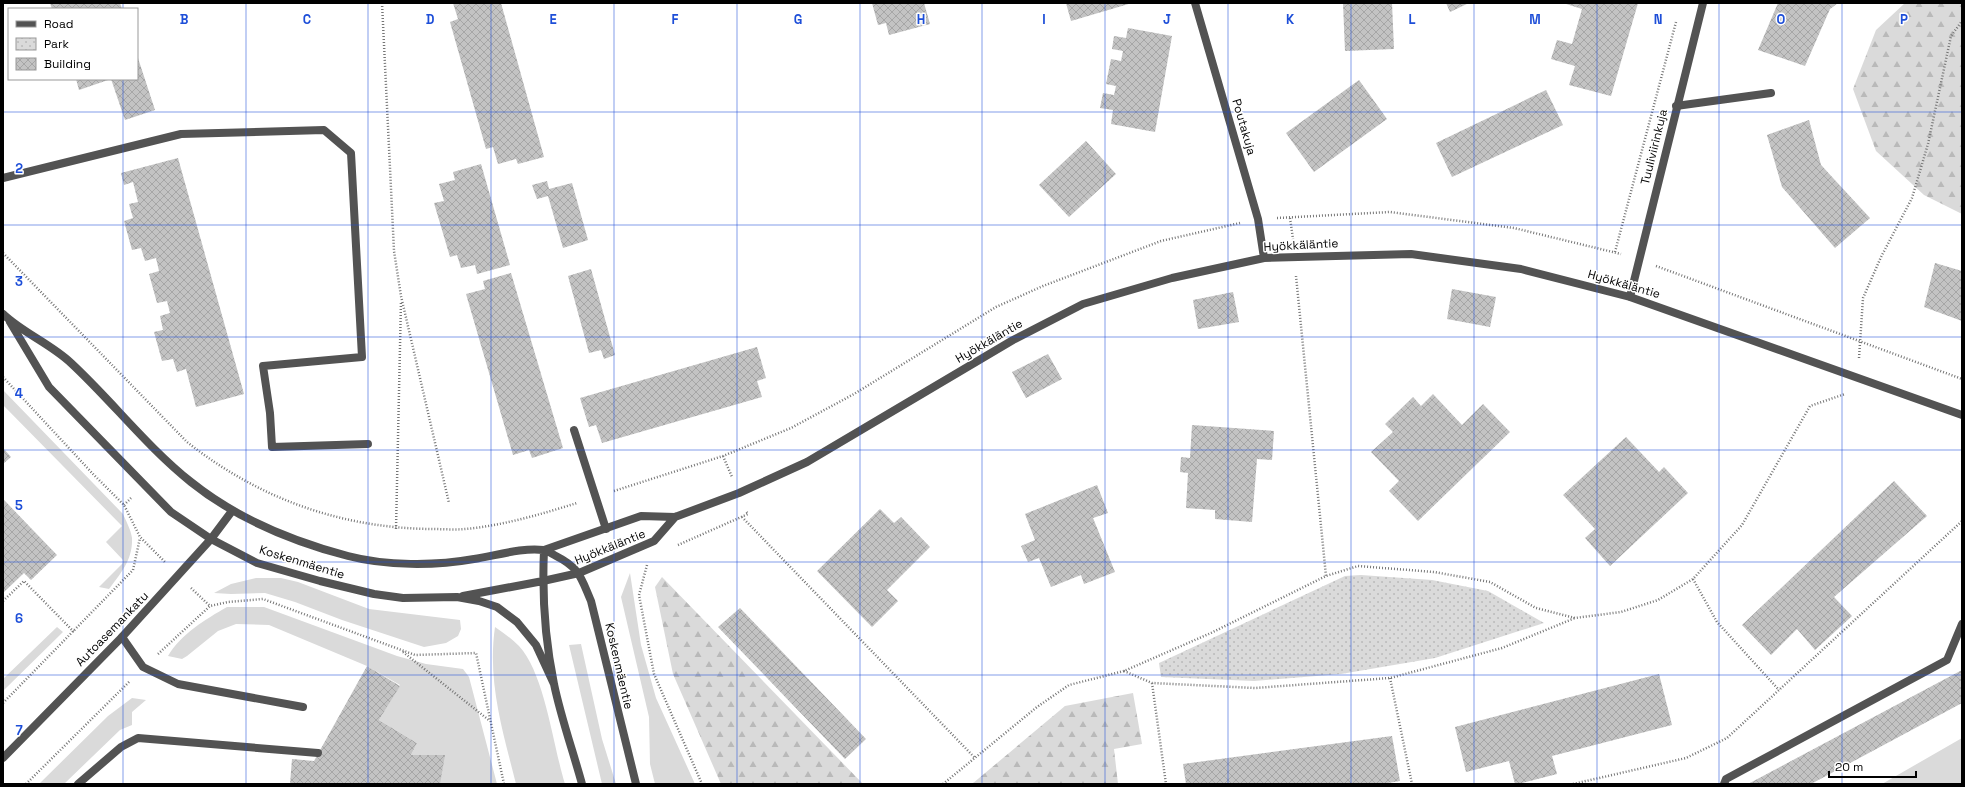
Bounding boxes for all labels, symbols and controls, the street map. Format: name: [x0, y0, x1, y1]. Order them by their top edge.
legend: [8, 8, 138, 80]
text: B: [180, 11, 189, 28]
text: C: [303, 11, 311, 28]
text: D: [426, 11, 435, 28]
text: E: [549, 11, 557, 28]
text: F: [672, 11, 679, 28]
text: G: [794, 11, 802, 28]
text: H: [917, 11, 925, 28]
text: I: [1042, 11, 1046, 28]
text: J: [1163, 11, 1171, 28]
text: K: [1286, 11, 1295, 28]
text: L: [1408, 11, 1416, 28]
text: M: [1529, 11, 1541, 28]
text: N: [1654, 11, 1662, 28]
text: O: [1777, 11, 1786, 28]
text: P: [1900, 11, 1908, 28]
text: Road: [44, 16, 73, 32]
text: Park: [44, 36, 69, 52]
text: Building: [44, 56, 91, 72]
street label: Poutakuja: [1228, 97, 1260, 157]
street label: Tuuliviirinkuja: [1637, 107, 1671, 187]
text: 2: [15, 160, 23, 177]
street label: Hyökkäläntie: [1263, 235, 1339, 255]
street label: Hyökkäläntie: [1586, 266, 1662, 302]
text: 3: [15, 273, 23, 290]
street label: Hyökkäläntie: [953, 315, 1025, 367]
text: 4: [15, 385, 23, 402]
text: 5: [15, 497, 23, 514]
street label: Hyökkäläntie: [572, 526, 648, 568]
street label: Koskenmäentie: [257, 541, 347, 583]
street label: Autoasemankatu: [72, 588, 152, 670]
text: 6: [15, 610, 23, 627]
street label: Koskenmäentie: [601, 621, 637, 711]
text: 7: [15, 722, 23, 739]
scale bar: [1829, 753, 1916, 779]
text: 20 m: [1835, 759, 1863, 775]

